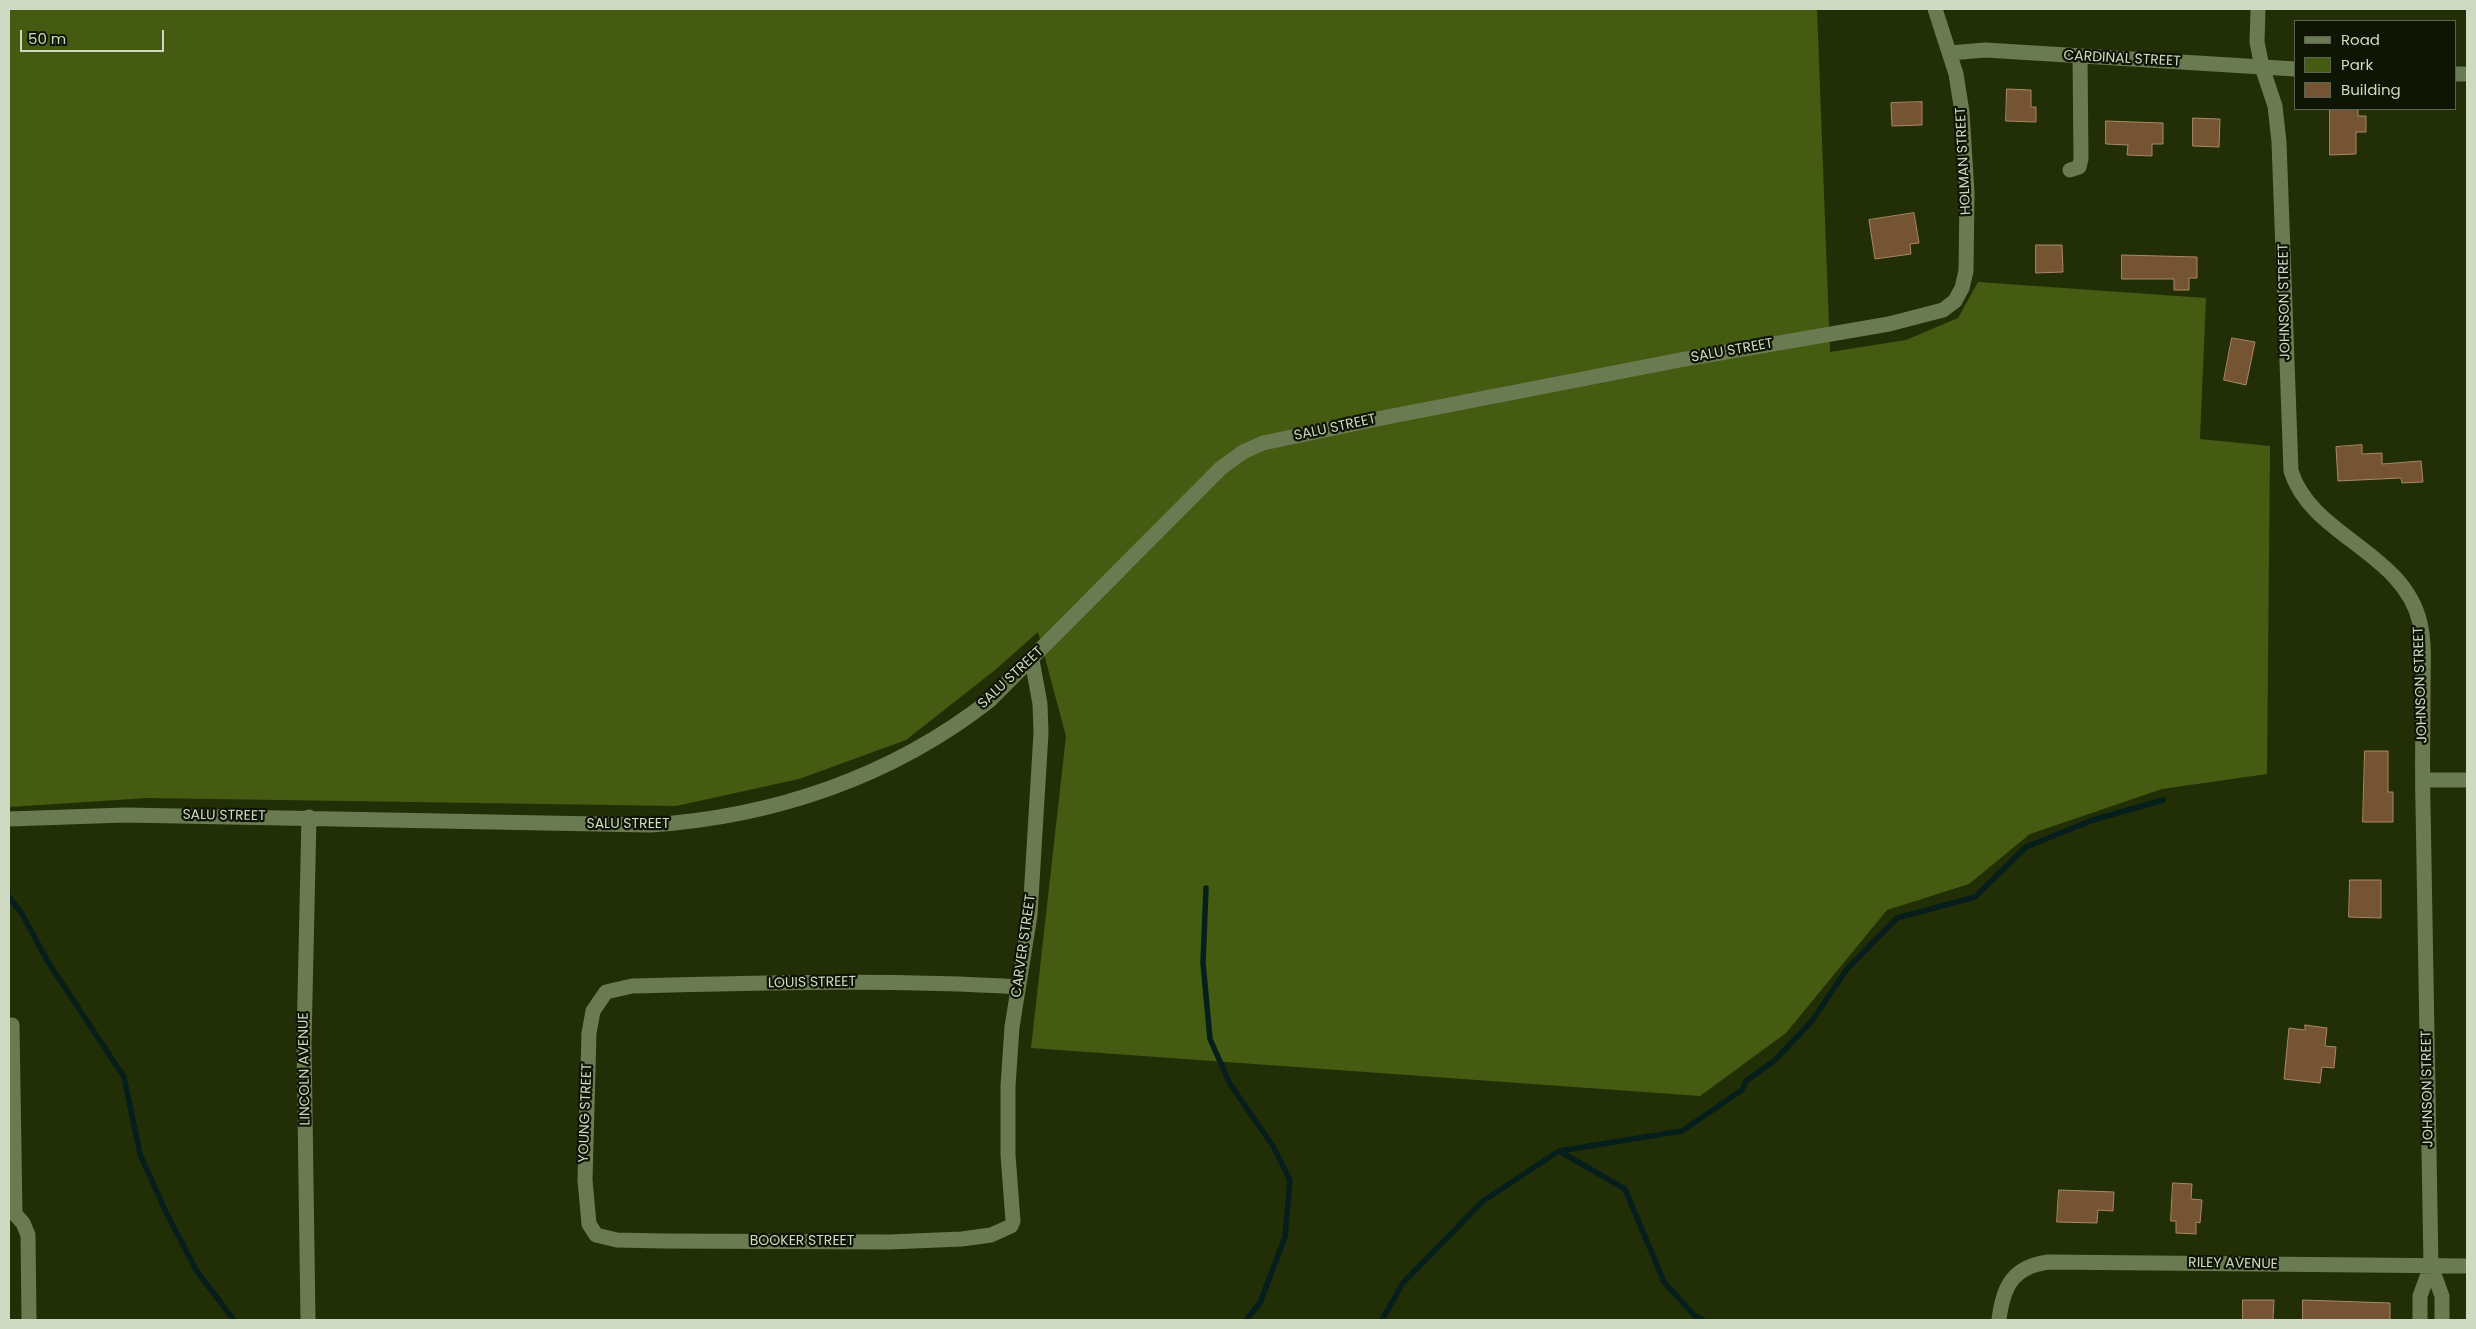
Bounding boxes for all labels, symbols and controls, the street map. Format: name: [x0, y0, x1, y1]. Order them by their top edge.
scale bar: [22, 20, 166, 52]
legend: [2294, 20, 2456, 110]
text: 50 m: [28, 28, 66, 49]
text: Road: [2341, 29, 2380, 50]
street label: CARDINAL STREET: [2063, 48, 2181, 70]
text: Park: [2341, 54, 2373, 75]
text: Building: [2341, 79, 2401, 100]
street label: HOLMAN STREET: [1953, 107, 1975, 215]
street label: JOHNSON STREET: [2276, 243, 2294, 361]
street label: SALU STREET: [1690, 336, 1774, 366]
street label: SALU STREET: [1293, 411, 1377, 445]
street label: JOHNSON STREET: [2411, 626, 2431, 744]
street label: SALU STREET: [975, 644, 1047, 712]
street label: SALU STREET: [182, 807, 266, 825]
street label: SALU STREET: [586, 816, 670, 832]
street label: CARVER STREET: [1008, 893, 1040, 999]
street label: LOUIS STREET: [768, 974, 856, 992]
street label: LINCOLN AVENUE: [296, 1012, 314, 1126]
street label: JOHNSON STREET: [2419, 1030, 2437, 1148]
street label: YOUNG STREET: [576, 1063, 596, 1163]
street label: BOOKER STREET: [750, 1233, 854, 1249]
street label: RILEY AVENUE: [2188, 1255, 2278, 1273]

